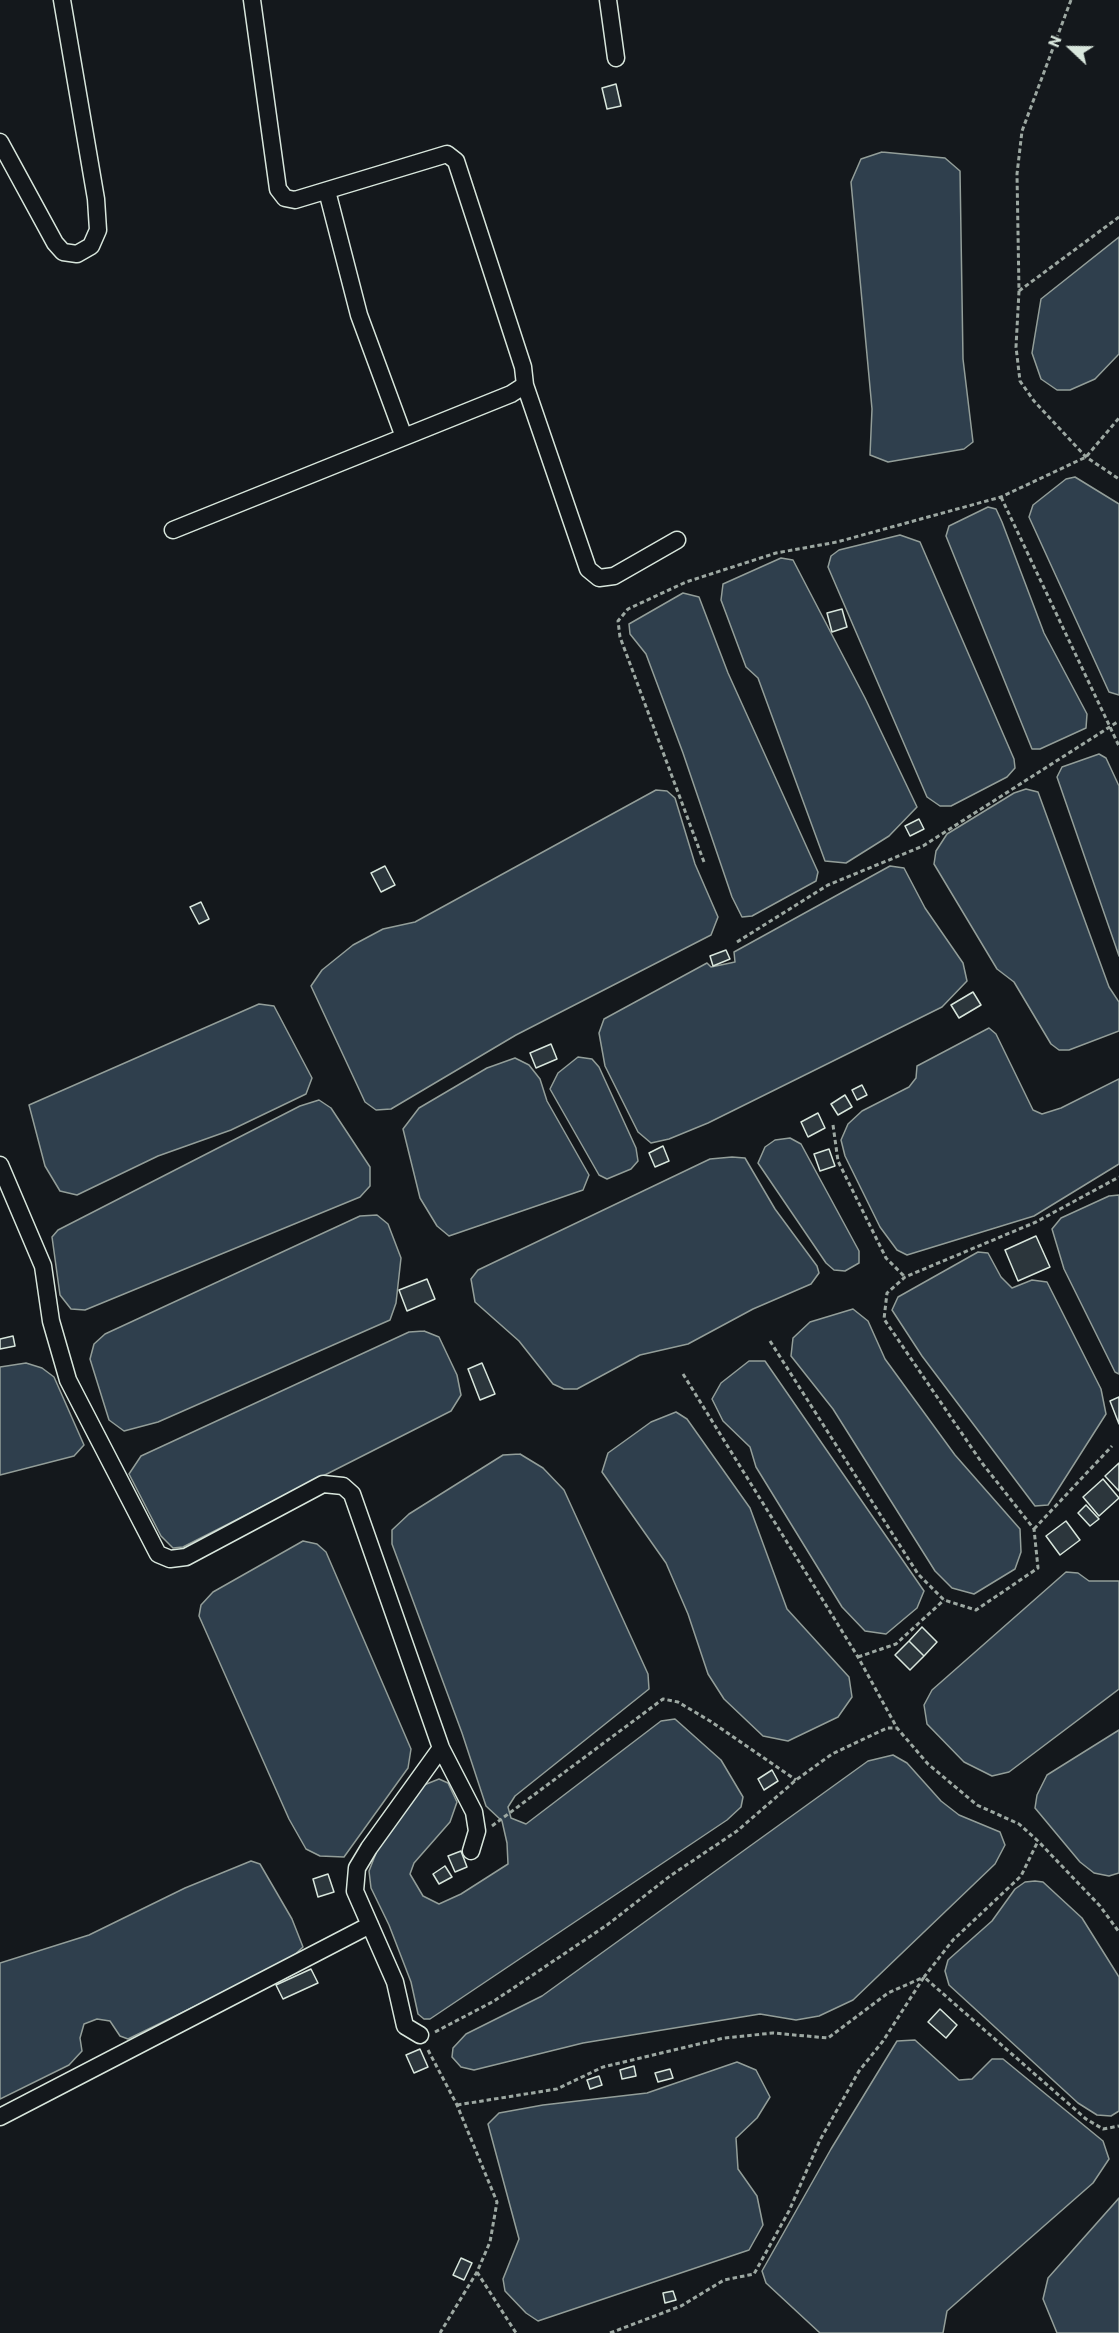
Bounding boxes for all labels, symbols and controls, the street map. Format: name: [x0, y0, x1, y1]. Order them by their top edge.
north arrow: [1041, 18, 1101, 78]
text: N: [1043, 33, 1065, 50]

